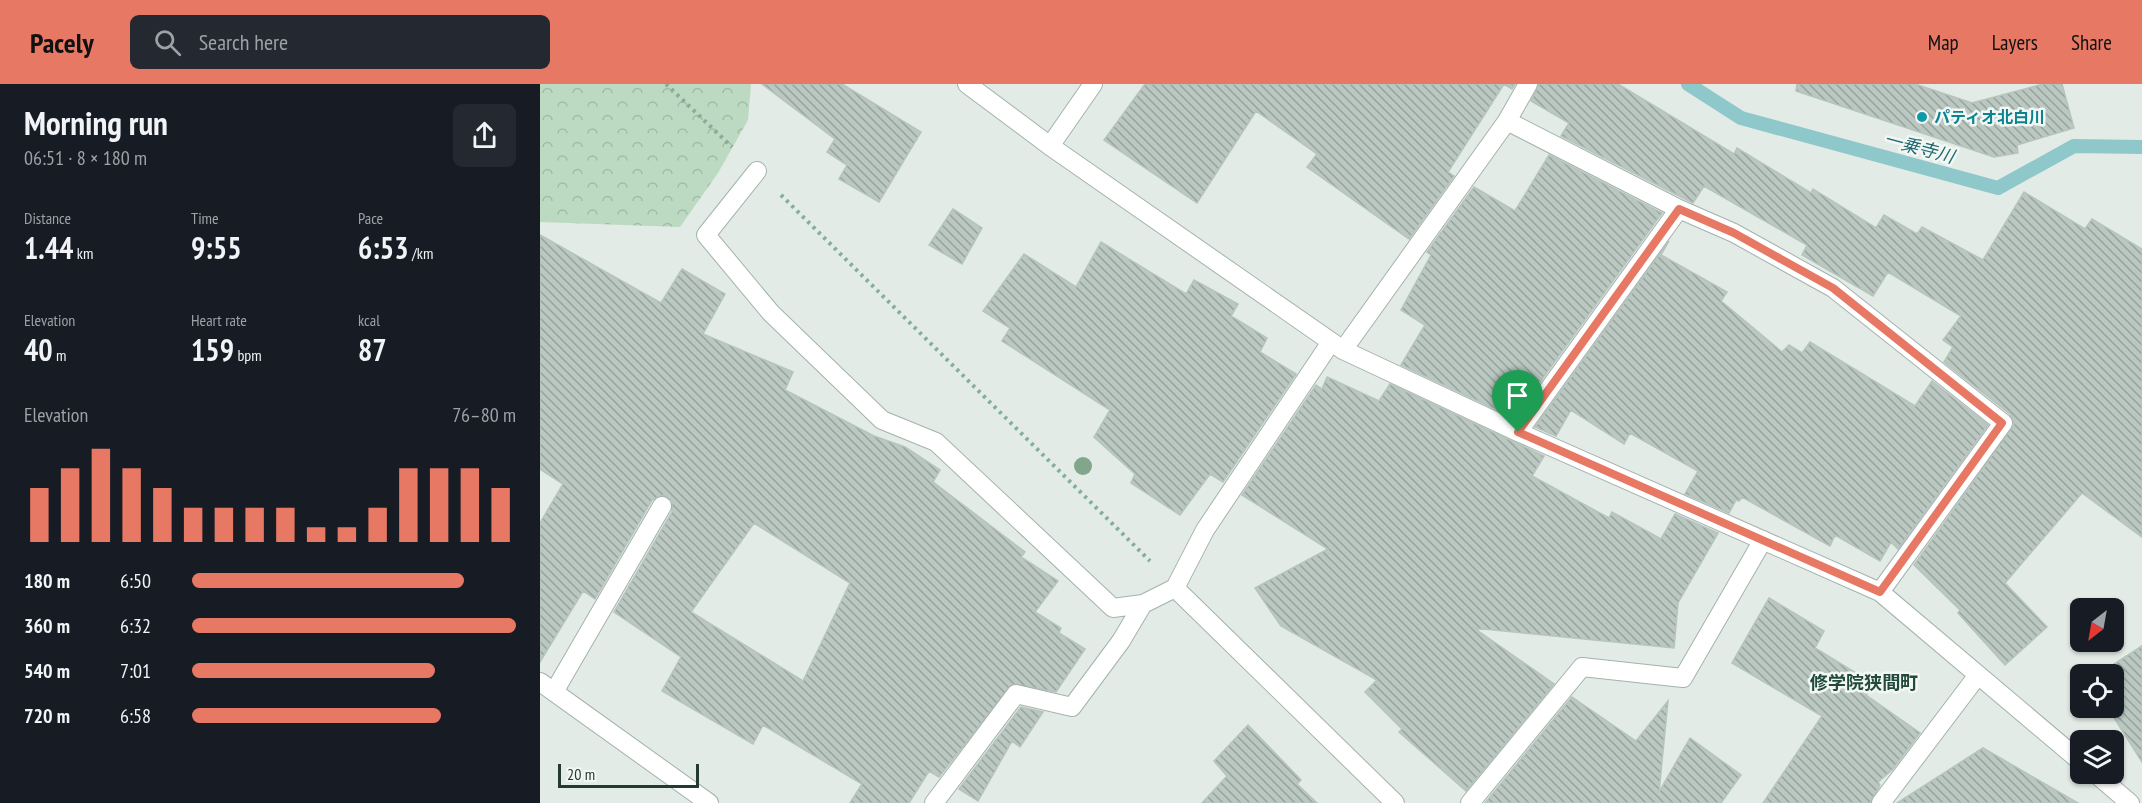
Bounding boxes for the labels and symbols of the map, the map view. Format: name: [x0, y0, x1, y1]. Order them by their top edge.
place label: パティオ北白川: [1934, 107, 2045, 127]
marker: パティオ北白川: [1915, 110, 1929, 124]
water label: 一乗寺川: [1881, 127, 1959, 168]
pin: [1492, 370, 1543, 432]
north arrow: [2070, 598, 2124, 652]
district label: 修学院狭間町: [1809, 671, 1918, 694]
scale bar: [558, 761, 699, 788]

